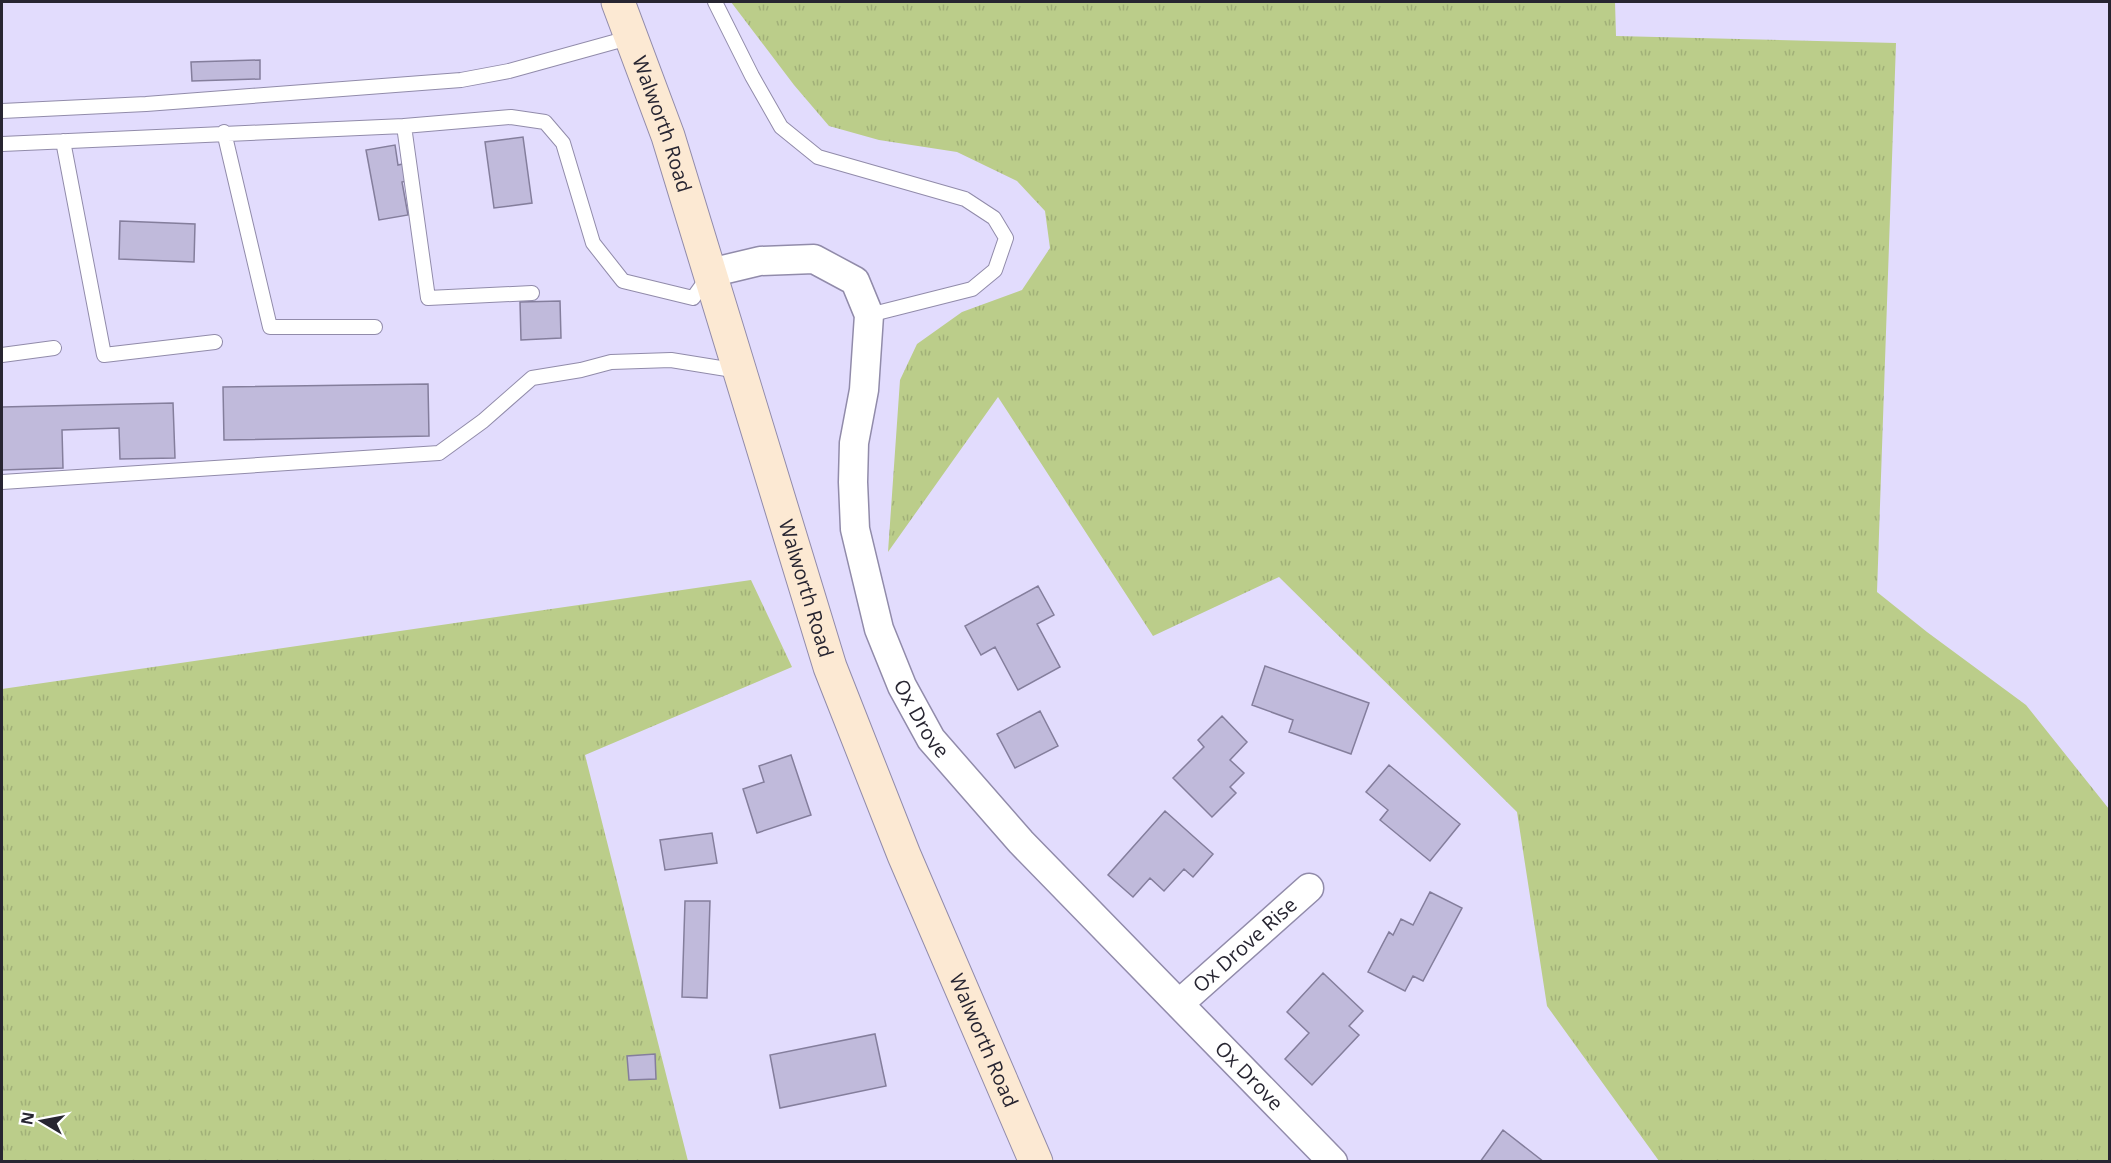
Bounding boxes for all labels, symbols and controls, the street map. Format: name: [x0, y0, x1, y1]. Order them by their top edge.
street label: Walworth Road: [626, 52, 698, 196]
street label: Walworth Road: [773, 516, 840, 660]
street label: Ox Drove: [888, 674, 955, 763]
street label: Ox Drove Rise: [1187, 891, 1302, 998]
street label: Walworth Road: [944, 969, 1025, 1111]
street label: Ox Drove: [1209, 1035, 1289, 1116]
north arrow: [12, 1091, 72, 1151]
text: N: [15, 1110, 39, 1127]

